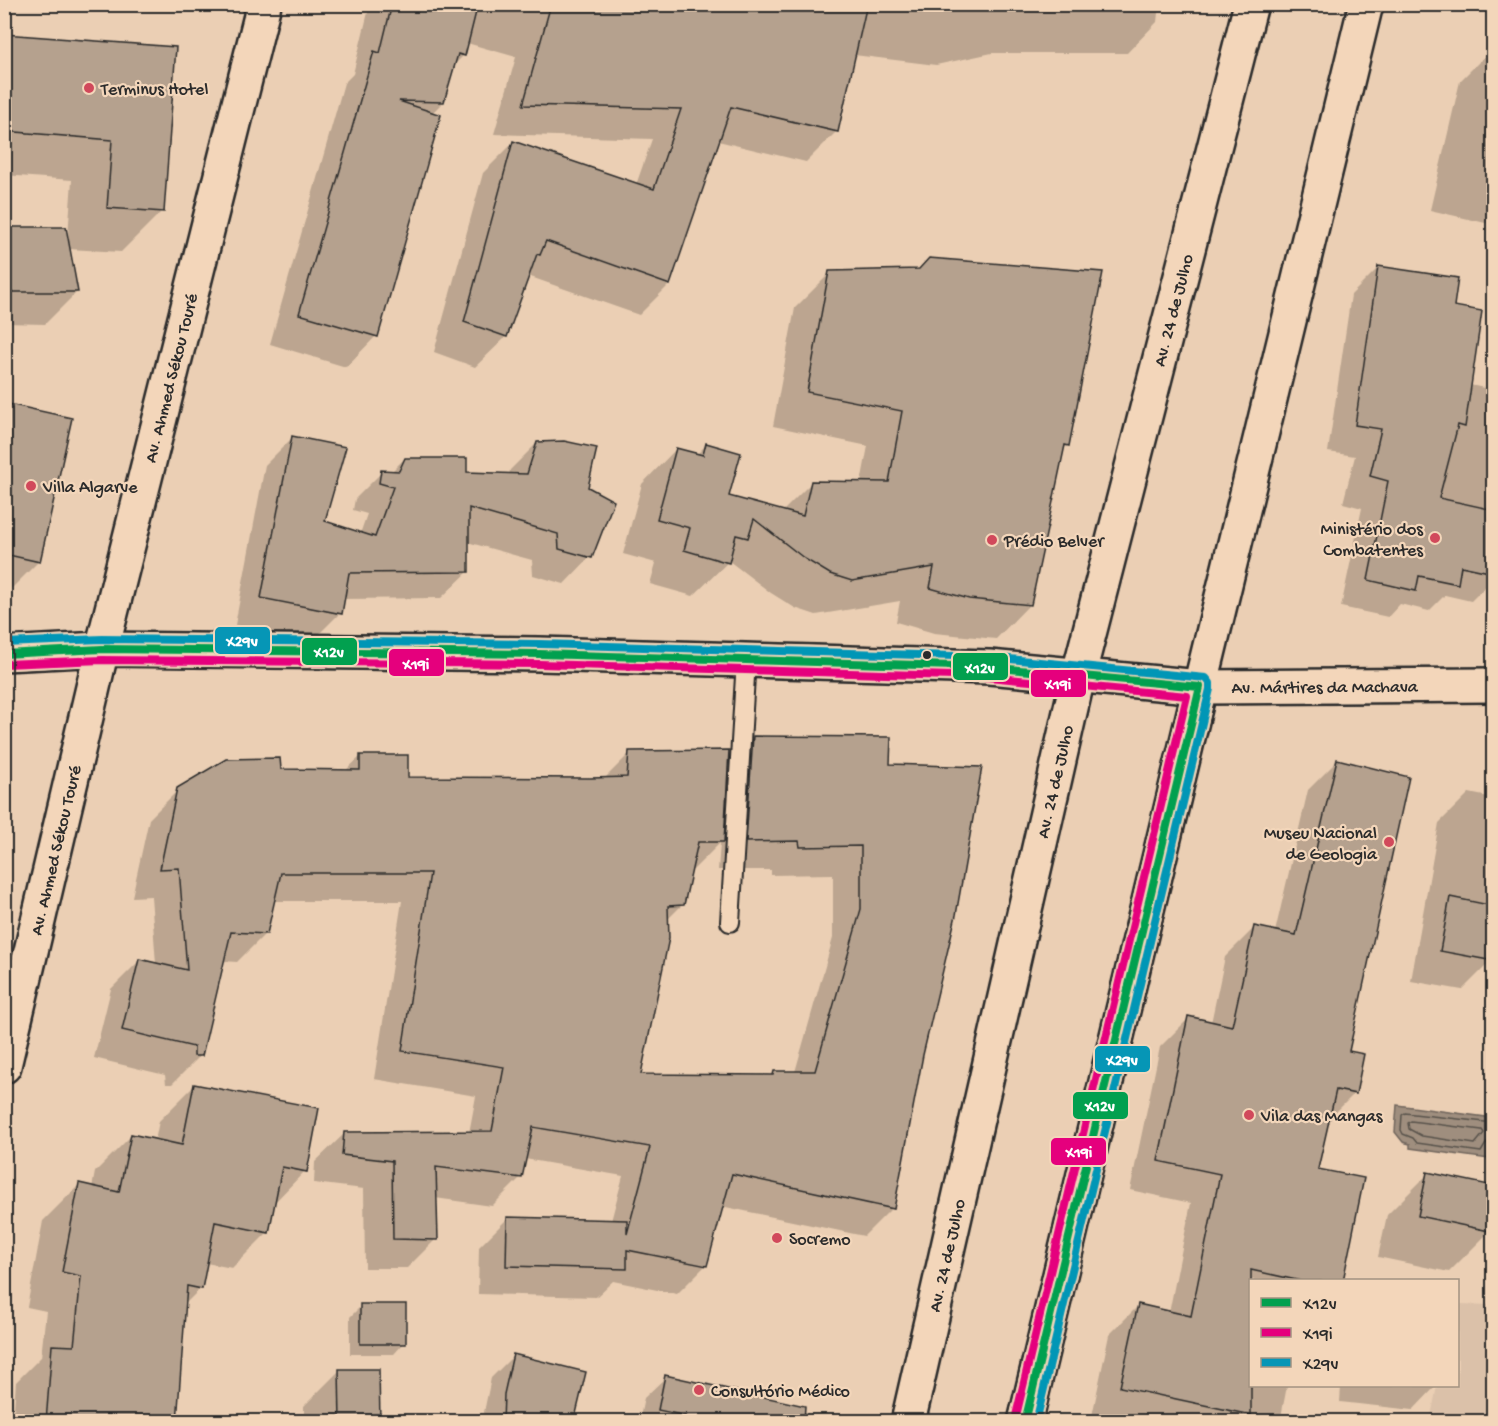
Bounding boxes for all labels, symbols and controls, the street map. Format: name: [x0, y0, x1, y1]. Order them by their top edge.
place label: Terminus Hotel: [100, 80, 208, 101]
marker: Terminus Hotel: [82, 81, 96, 95]
street label: Av. 24 de Julho: [1150, 252, 1199, 369]
street label: Av. Ahmed Sékou Touré: [141, 291, 204, 465]
place label: Villa Algarve: [42, 478, 138, 499]
marker: Villa Algarve: [24, 479, 38, 493]
place label: Ministério dos Combatentes: [1320, 520, 1424, 562]
marker: Ministério dos Combatentes: [1428, 531, 1442, 545]
place label: Prédio Belver: [1003, 532, 1105, 553]
marker: Prédio Belver: [985, 533, 999, 547]
line badge: X29v: [214, 626, 271, 655]
text: X29v: [225, 634, 258, 653]
line badge: X12v: [301, 637, 358, 666]
text: X12v: [313, 645, 344, 664]
line badge: X19i: [388, 648, 445, 677]
unlabelled marker: [921, 649, 933, 661]
line badge: X12v: [952, 652, 1009, 681]
text: X19i: [402, 657, 430, 676]
text: X12v: [964, 661, 995, 680]
line badge: X19i: [1030, 669, 1087, 698]
text: X19i: [1044, 677, 1072, 696]
street label: Av. Mártires da Machava: [1232, 678, 1419, 700]
street label: Av. 24 de Julho: [1034, 724, 1080, 841]
street label: Av. Ahmed Sékou Touré: [27, 763, 87, 937]
place label: Museu Nacional de Geologia: [1264, 824, 1378, 866]
marker: Museu Nacional de Geologia: [1382, 835, 1396, 849]
line badge: X29v: [1094, 1045, 1151, 1073]
text: X29v: [1105, 1053, 1138, 1072]
line badge: X12v: [1072, 1091, 1129, 1120]
text: X12v: [1084, 1099, 1115, 1118]
place label: Vila das Mangas: [1260, 1107, 1384, 1128]
marker: Vila das Mangas: [1242, 1108, 1256, 1122]
line badge: X19i: [1050, 1137, 1107, 1166]
text: X19i: [1065, 1145, 1093, 1164]
street label: Av. 24 de Julho: [925, 1197, 972, 1314]
place label: Socremo: [789, 1230, 851, 1251]
marker: Socremo: [770, 1231, 784, 1245]
legend: [1249, 1279, 1459, 1387]
text: X12v: [1302, 1295, 1337, 1316]
text: X19i: [1302, 1325, 1333, 1346]
text: X29v: [1302, 1355, 1338, 1376]
place label: Consultório Médico: [711, 1382, 850, 1403]
marker: Consultório Médico: [692, 1383, 706, 1397]

